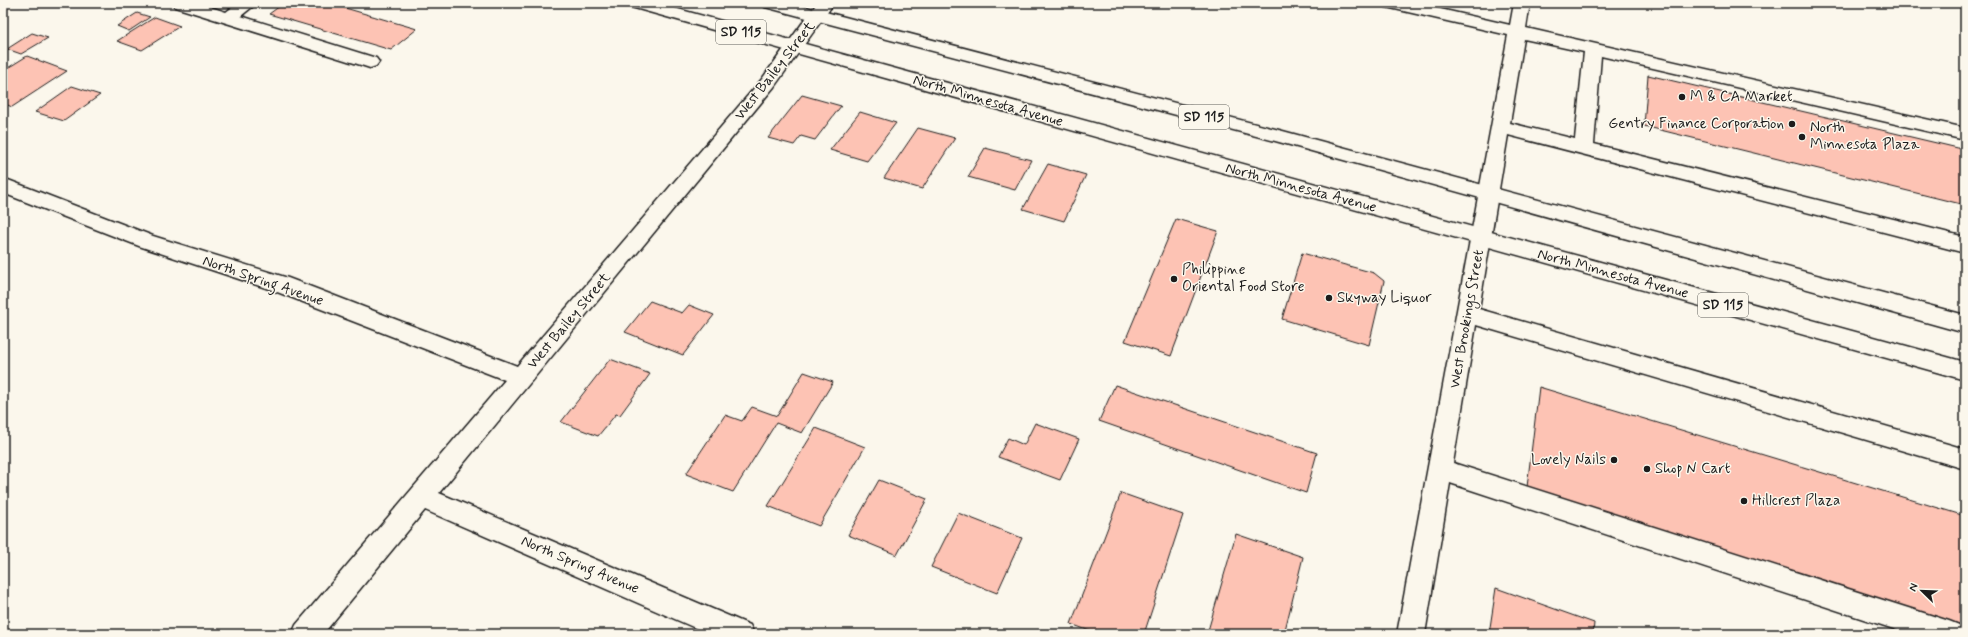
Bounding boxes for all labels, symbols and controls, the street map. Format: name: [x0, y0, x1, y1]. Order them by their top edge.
street label: West Bailey Street: [730, 17, 820, 124]
road number: SD 115: [716, 20, 766, 44]
street label: North Minnesota Avenue: [911, 70, 1066, 132]
place label: M & CA Market: [1690, 87, 1793, 107]
marker: M & CA Market: [1677, 92, 1687, 102]
road number: SD 115: [1179, 105, 1229, 129]
place label: Gentry Finance Corporation: [1608, 114, 1784, 134]
place label: North Minnesota Plaza: [1810, 118, 1920, 155]
marker: Gentry Finance Corporation: [1787, 119, 1797, 129]
marker: North Minnesota Plaza: [1797, 132, 1807, 142]
street label: North Minnesota Avenue: [1223, 158, 1379, 218]
street label: North Minnesota Avenue: [1535, 244, 1691, 304]
street label: West Brookings Street: [1445, 248, 1490, 390]
street label: North Spring Avenue: [200, 251, 326, 312]
place label: Philippine Oriental Food Store: [1182, 260, 1305, 297]
street label: West Bailey Street: [523, 268, 615, 373]
marker: Philippine Oriental Food Store: [1169, 274, 1179, 284]
place label: Skyway Liquor: [1337, 288, 1432, 308]
marker: Skyway Liquor: [1324, 293, 1334, 303]
road number: SD 115: [1698, 293, 1748, 317]
place label: Lovely Nails: [1531, 450, 1606, 470]
marker: Lovely Nails: [1609, 455, 1619, 465]
place label: Shop N Cart: [1655, 459, 1731, 479]
marker: Shop N Cart: [1642, 464, 1652, 474]
place label: Hillcrest Plaza: [1752, 491, 1840, 511]
marker: Hillcrest Plaza: [1739, 496, 1749, 506]
street label: North Spring Avenue: [517, 531, 642, 600]
north arrow: [1902, 571, 1942, 611]
text: N: [1906, 581, 1922, 594]

